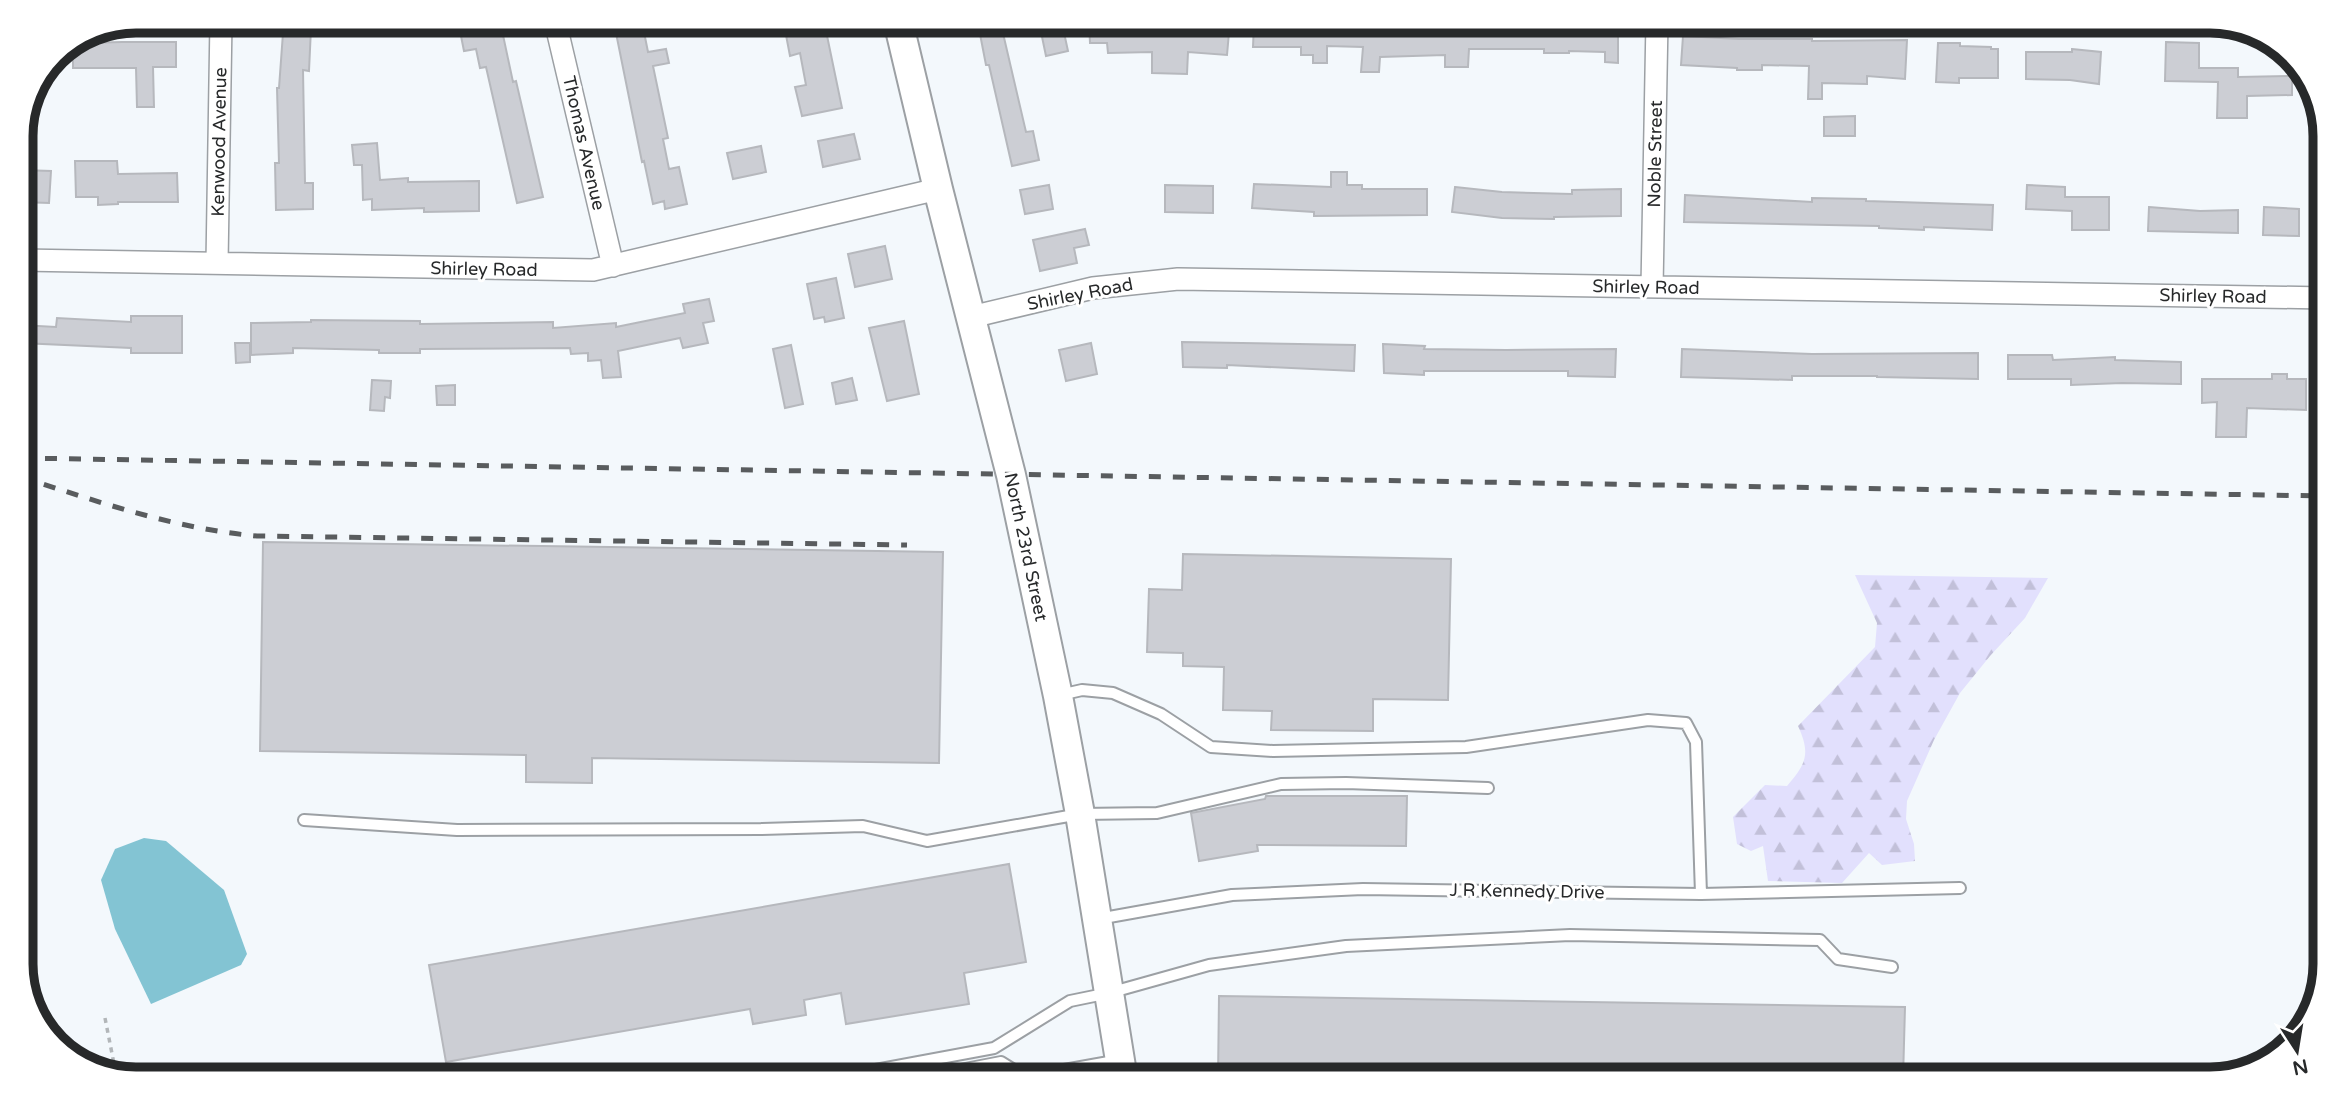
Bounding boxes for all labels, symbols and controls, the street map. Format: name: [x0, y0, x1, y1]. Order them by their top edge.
street label: Kenwood Avenue: [207, 67, 231, 217]
street label: Thomas Avenue: [558, 74, 610, 212]
street label: Noble Street: [1643, 100, 1667, 208]
street label: Shirley Road: [430, 257, 538, 281]
street label: Shirley Road: [1025, 273, 1135, 315]
street label: Shirley Road: [1592, 275, 1700, 299]
street label: Shirley Road: [2159, 284, 2267, 308]
street label: North 23rd Street: [1000, 471, 1053, 623]
street label: J R Kennedy Drive: [1449, 879, 1605, 903]
north arrow: [2262, 1016, 2332, 1086]
text: N: [2291, 1054, 2310, 1079]

